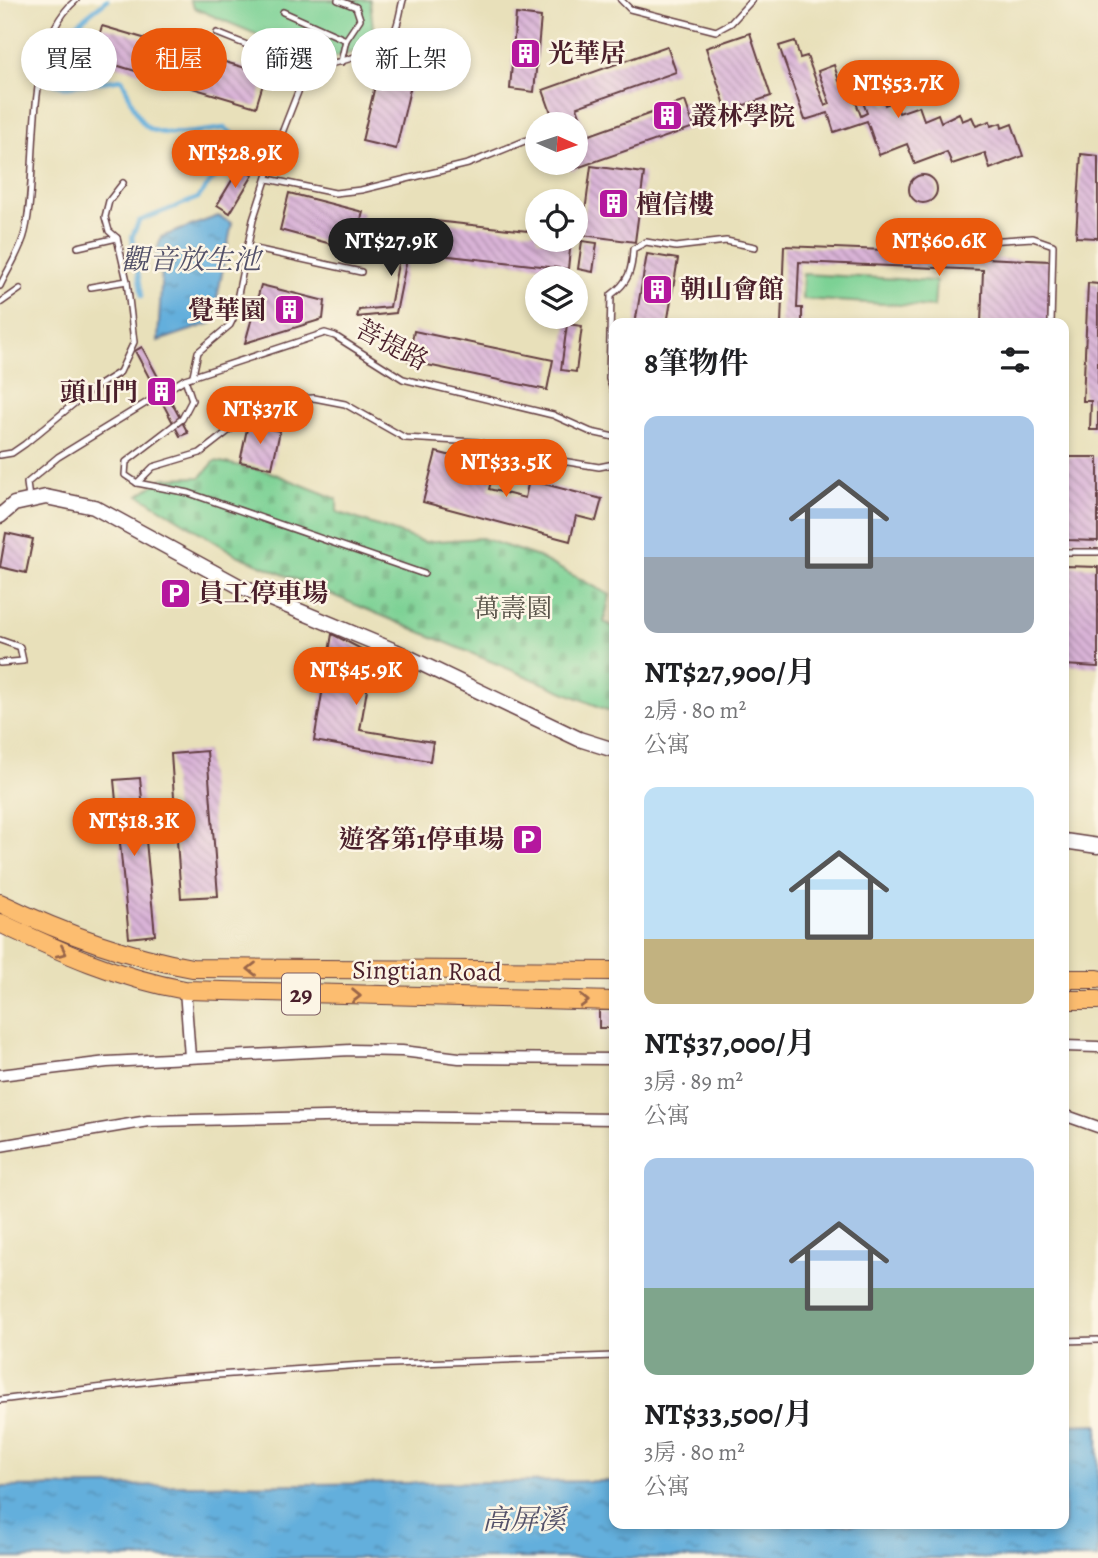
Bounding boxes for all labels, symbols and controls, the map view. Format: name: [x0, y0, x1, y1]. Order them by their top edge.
chip: 買屋: [21, 28, 117, 91]
chip: 租屋: [131, 28, 227, 91]
chip: 篩選: [241, 28, 337, 91]
chip: 新上架: [351, 28, 471, 91]
building icon: 光華居: [508, 36, 542, 70]
place label: 光華居: [548, 36, 626, 71]
pin: NT$53.7K: [826, 60, 970, 120]
text: NT$53.7K: [852, 67, 944, 98]
building icon: 叢林學院: [651, 99, 685, 133]
place label: 叢林學院: [691, 99, 795, 134]
north arrow: [525, 112, 588, 175]
map controls: [525, 112, 588, 329]
pin: NT$28.9K: [163, 130, 307, 190]
text: NT$28.9K: [188, 137, 282, 168]
building icon: 檀信樓: [596, 187, 630, 221]
place label: 檀信樓: [636, 187, 714, 222]
button: locate: [525, 189, 588, 252]
pin: NT$27.9K: [319, 218, 463, 278]
pin: NT$60.6K: [867, 218, 1011, 278]
text: NT$27.9K: [344, 225, 438, 256]
text: NT$60.6K: [892, 225, 986, 256]
water label: 觀音放生池: [121, 241, 264, 279]
button: layers: [525, 266, 588, 329]
building icon: 朝山會館: [640, 272, 674, 306]
place label: 朝山會館: [680, 272, 784, 307]
place label: 覺華園: [188, 293, 266, 328]
building icon: 覺華園: [272, 293, 306, 327]
street label: 菩提路: [349, 311, 435, 379]
icon: filters: [996, 341, 1034, 379]
text: 8筆物件: [644, 343, 748, 383]
place label: 頭山門: [60, 375, 138, 410]
building icon: 頭山門: [144, 375, 178, 409]
pin: NT$37K: [203, 386, 317, 446]
text: NT$37K: [222, 393, 298, 424]
pin: NT$33.5K: [434, 440, 578, 499]
text: NT$33.5K: [460, 446, 552, 477]
icon: home: [776, 461, 902, 587]
parking icon: 員工停車場: [158, 576, 192, 610]
place label: 員工停車場: [198, 576, 328, 611]
park label: 萬壽園: [474, 591, 552, 626]
pin: NT$45.9K: [284, 648, 428, 707]
text: NT$27,900/月: [644, 652, 816, 692]
text: NT$45.9K: [310, 654, 402, 685]
text: 2房 · 80 m²: [644, 695, 746, 726]
text: 公寓: [644, 729, 690, 760]
pin: NT$18.3K: [62, 798, 206, 858]
text: NT$18.3K: [89, 805, 179, 836]
place label: 遊客第1停車場: [339, 822, 504, 857]
parking icon: 遊客第1停車場: [510, 822, 544, 856]
icon: home: [776, 832, 902, 958]
one-way arrow: [55, 944, 67, 958]
street label: Singtian Road: [352, 952, 502, 990]
one-way arrow: [246, 961, 257, 977]
road number: 29: [282, 974, 320, 1014]
one-way arrow: [351, 988, 362, 1003]
one-way arrow: [579, 993, 590, 1008]
text: NT$37,000/月: [644, 1023, 815, 1063]
text: 3房 · 89 m²: [644, 1066, 743, 1097]
text: 公寓: [644, 1100, 690, 1131]
icon: home: [776, 1203, 902, 1329]
text: NT$33,500/月: [644, 1394, 813, 1434]
text: 3房 · 80 m²: [644, 1437, 745, 1468]
text: 公寓: [644, 1471, 690, 1502]
water label: 高屏溪: [482, 1501, 569, 1539]

